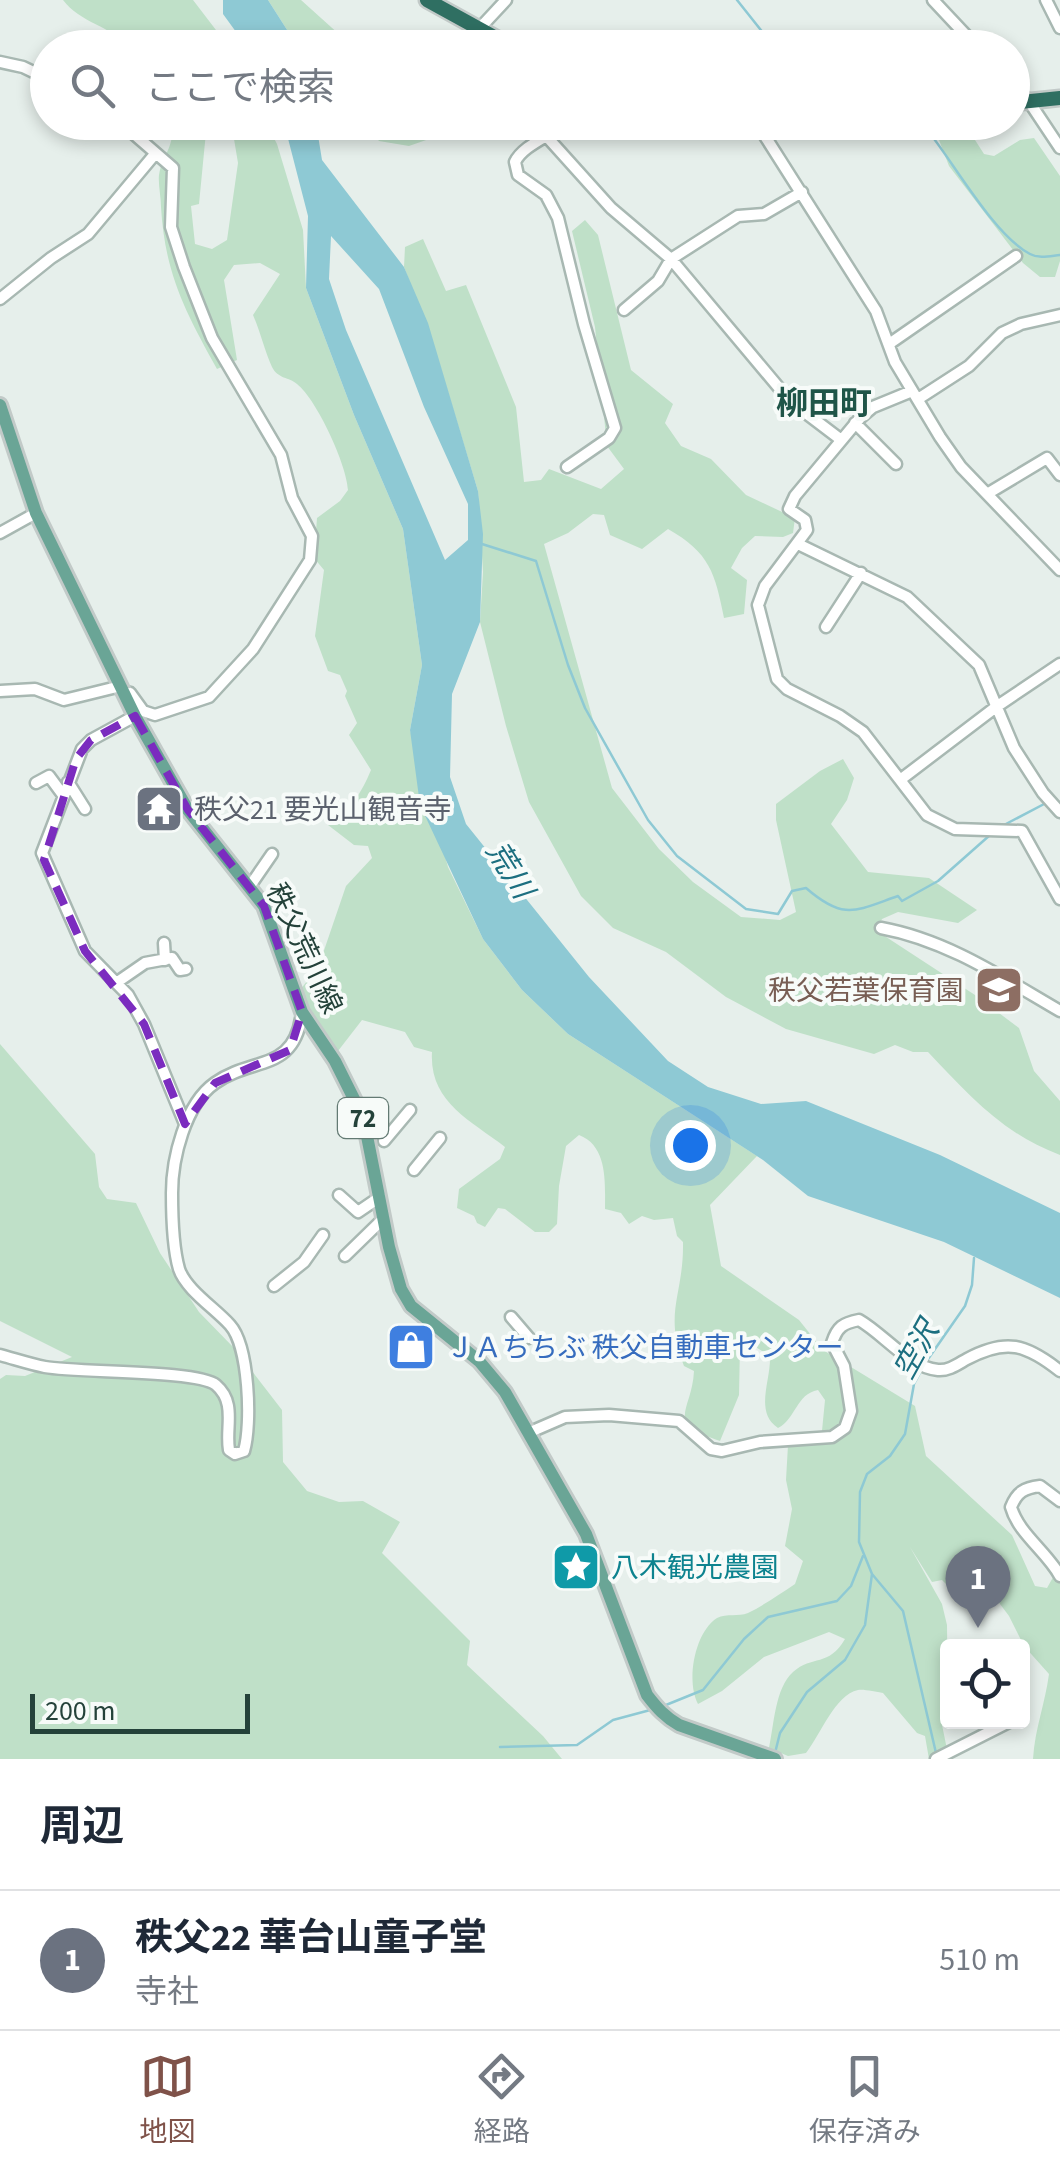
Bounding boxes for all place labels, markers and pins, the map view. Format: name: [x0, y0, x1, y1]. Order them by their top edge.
temple icon: 秩父21 要光山観音寺: [133, 783, 185, 835]
place label: 秩父21 要光山観音寺: [194, 790, 451, 830]
school or university icon: 秩父若葉保育園: [973, 964, 1025, 1016]
place label: 秩父若葉保育園: [768, 971, 964, 1011]
shop icon: ＪＡちちぶ 秩父自動車センター: [385, 1321, 437, 1373]
place label: ＪＡちちぶ 秩父自動車センター: [446, 1328, 844, 1368]
place icon: 八木観光農園: [550, 1541, 602, 1593]
pin: 1: [946, 1546, 1010, 1628]
place label: 八木観光農園: [611, 1548, 779, 1588]

